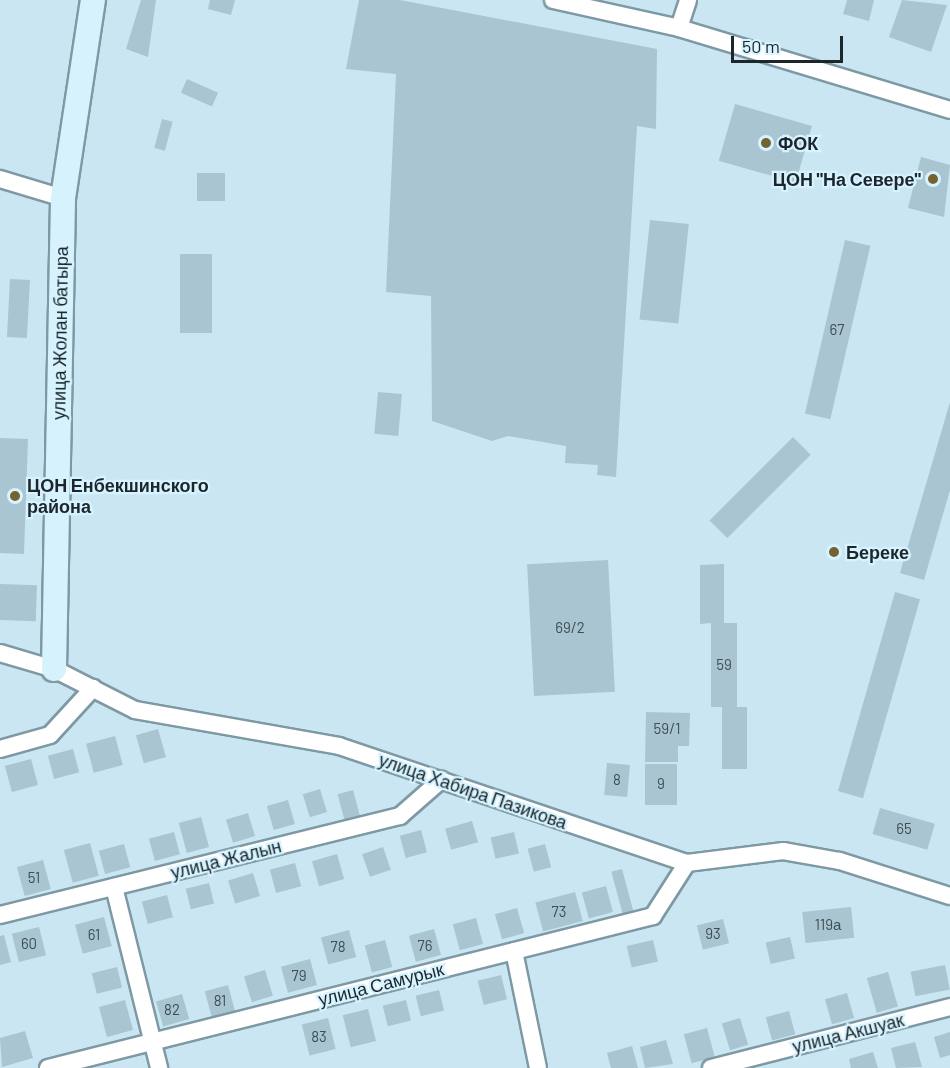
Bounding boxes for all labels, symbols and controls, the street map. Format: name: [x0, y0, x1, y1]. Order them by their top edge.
scale bar: [734, 24, 846, 62]
text: 50 m: [742, 35, 780, 57]
place label: ФОК: [778, 132, 818, 154]
marker: ФОК: [759, 136, 773, 150]
place label: ЦОН "На Севере": [773, 168, 921, 190]
marker: ЦОН "На Севере": [926, 172, 940, 186]
street label: улица Жолан батыра: [48, 246, 72, 420]
house number: 67: [830, 321, 844, 339]
place label: ЦОН Енбекшинского района: [27, 475, 209, 518]
marker: ЦОН Енбекшинского района: [8, 489, 22, 503]
place label: Береке: [846, 541, 909, 563]
marker: Береке: [827, 545, 841, 559]
house number: 69/2: [555, 619, 585, 637]
house number: 59: [716, 656, 732, 674]
house number: 59/1: [654, 720, 680, 738]
street label: улица Хабира Пазикова: [376, 749, 570, 833]
house number: 8: [613, 771, 621, 789]
house number: 9: [657, 775, 665, 793]
house number: 65: [896, 820, 912, 838]
street label: улица Жалын: [168, 835, 284, 883]
house number: 51: [28, 869, 40, 887]
house number: 73: [552, 903, 566, 921]
house number: 119а: [815, 916, 841, 934]
house number: 93: [705, 925, 721, 943]
house number: 61: [88, 926, 100, 944]
house number: 60: [21, 935, 37, 953]
house number: 76: [418, 937, 432, 955]
house number: 78: [331, 938, 345, 956]
street label: улица Самурык: [316, 958, 446, 1010]
house number: 79: [292, 967, 306, 985]
house number: 81: [214, 992, 226, 1010]
house number: 82: [164, 1001, 180, 1019]
street label: улица Акшуак: [790, 1009, 906, 1057]
house number: 83: [311, 1028, 327, 1046]

